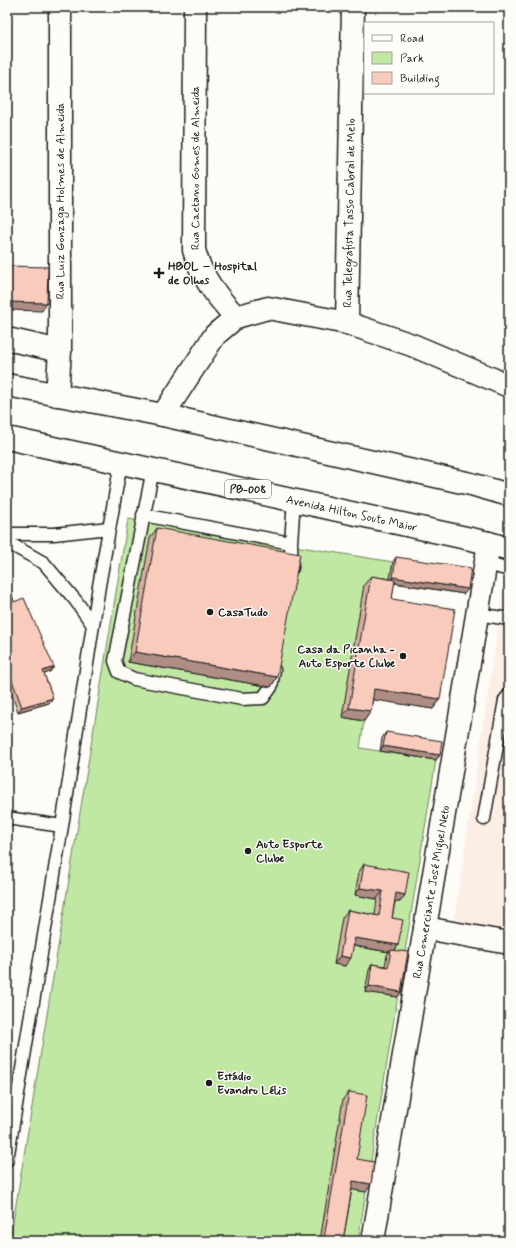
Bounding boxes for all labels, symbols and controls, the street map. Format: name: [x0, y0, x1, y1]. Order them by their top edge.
legend: [364, 22, 494, 94]
text: Road: [400, 31, 424, 47]
text: Park: [400, 51, 424, 67]
text: Building: [400, 71, 440, 88]
street label: Rua Caetano Gomes de Almeida: [188, 86, 204, 250]
street label: Rua Luiz Gonzaga Holmes de Almeida: [53, 103, 69, 299]
street label: Rua Telegrafista Tasso Cabral de Melo: [340, 118, 360, 308]
place label: HBOL – Hospital de Olhos: [168, 259, 257, 289]
marker: HBOL – Hospital de Olhos: [153, 267, 165, 279]
road number: PB-008: [225, 480, 271, 498]
street label: Avenida Hilton Souto Maior: [285, 492, 419, 536]
place label: CasaTudo: [218, 605, 268, 621]
marker: CasaTudo: [205, 607, 215, 617]
place label: Casa da Picanha - Auto Esporte Clube: [297, 642, 396, 672]
marker: Casa da Picanha - Auto Esporte Clube: [398, 651, 408, 661]
street label: Rua Comerciante José Miguel Neto: [410, 804, 454, 980]
place label: Auto Esporte Clube: [256, 837, 323, 867]
marker: Auto Esporte Clube: [243, 846, 253, 856]
place label: Estádio Evandro Lélis: [217, 1069, 287, 1099]
marker: Estádio Evandro Lélis: [204, 1078, 214, 1088]

